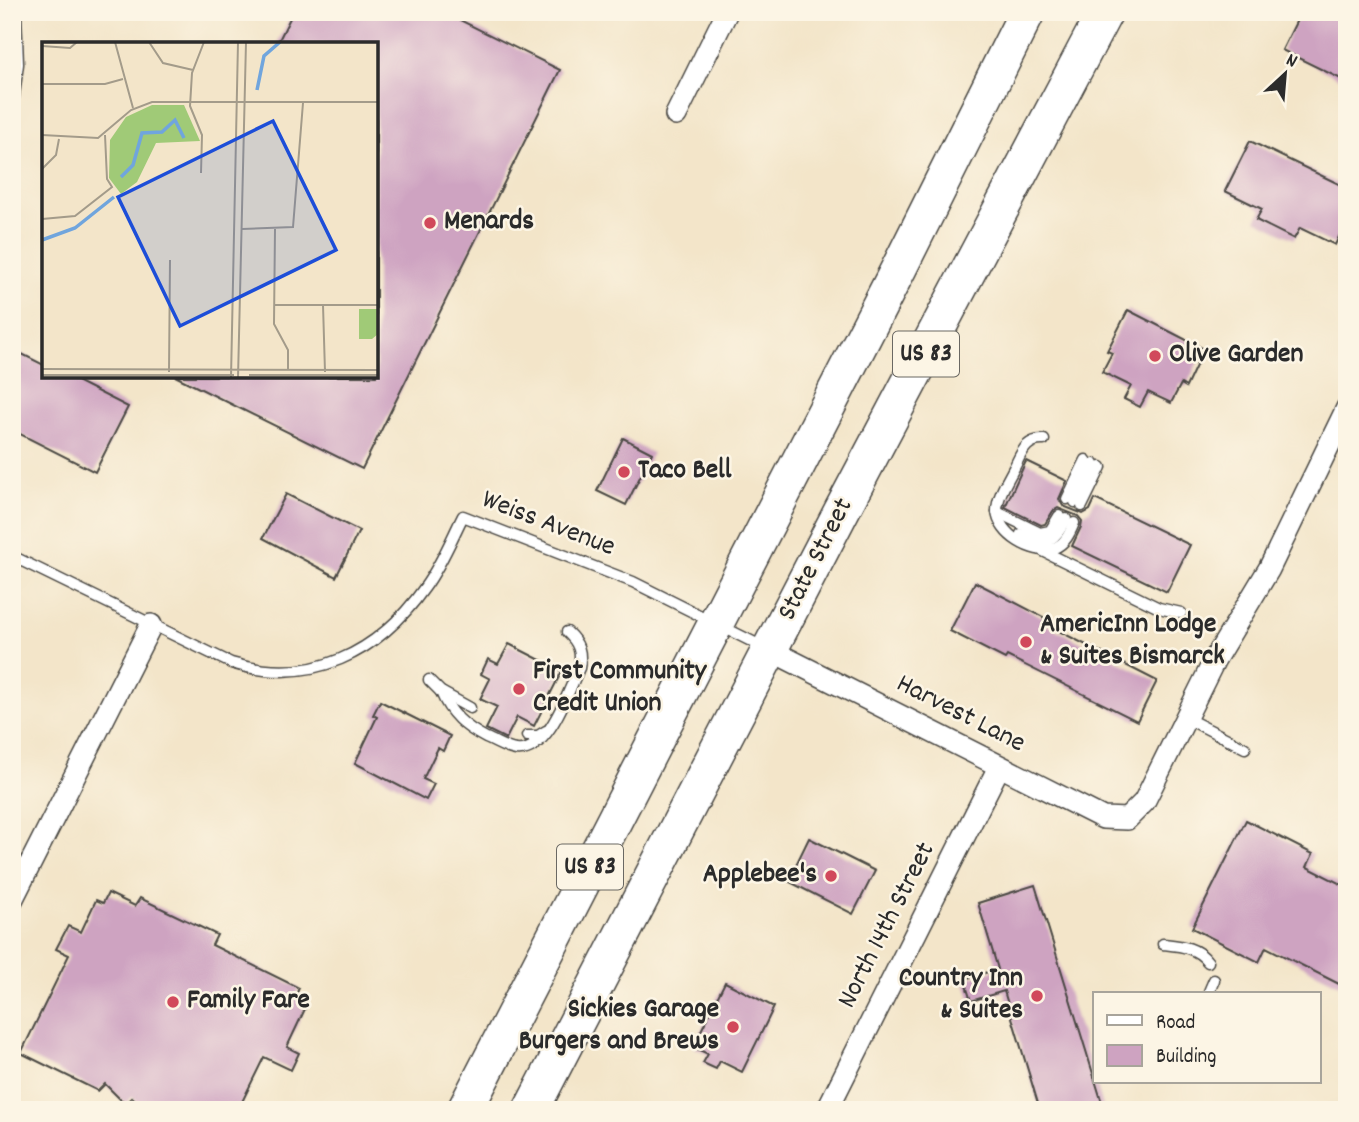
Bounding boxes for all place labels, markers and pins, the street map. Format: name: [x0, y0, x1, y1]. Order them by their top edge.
place label: Menards: [444, 203, 534, 243]
marker: Menards: [422, 215, 438, 231]
place label: Olive Garden: [1169, 336, 1303, 376]
marker: Olive Garden: [1147, 348, 1163, 364]
place label: Taco Bell: [638, 452, 732, 492]
marker: Taco Bell: [616, 464, 632, 480]
place label: AmericInn Lodge & Suites Bismarck: [1040, 606, 1225, 678]
marker: AmericInn Lodge & Suites Bismarck: [1018, 634, 1034, 650]
place label: First Community Credit Union: [533, 653, 708, 725]
marker: First Community Credit Union: [511, 681, 527, 697]
place label: Applebee's: [703, 856, 817, 896]
marker: Applebee's: [823, 868, 839, 884]
place label: Country Inn & Suites: [899, 960, 1023, 1032]
place label: Family Fare: [187, 982, 310, 1022]
marker: Country Inn & Suites: [1029, 988, 1045, 1004]
place label: Sickies Garage Burgers and Brews: [519, 991, 719, 1063]
marker: Family Fare: [165, 994, 181, 1010]
marker: Sickies Garage Burgers and Brews: [725, 1019, 741, 1035]

